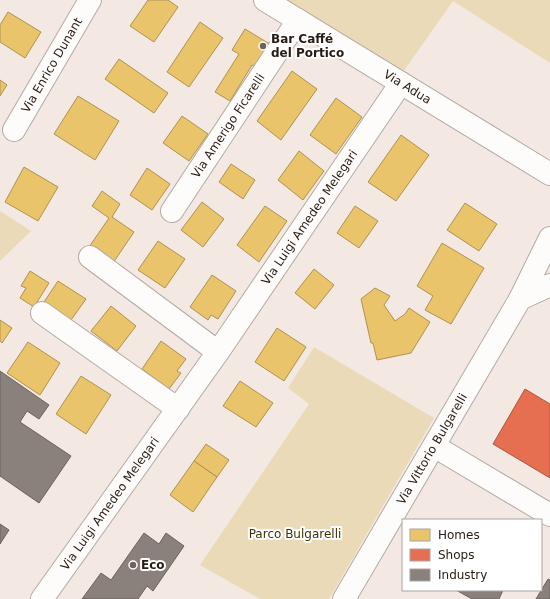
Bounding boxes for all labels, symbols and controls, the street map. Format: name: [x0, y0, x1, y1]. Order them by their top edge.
street label: Via Enrico Dunant: [19, 15, 85, 115]
place label: Bar Caffé del Portico: [271, 32, 344, 60]
marker: Bar Caffé del Portico: [258, 41, 268, 51]
street label: Via Adua: [381, 67, 434, 107]
street label: Via Amerigo Ficarelli: [189, 71, 268, 181]
street label: Via Luigi Amedeo Melegari: [259, 147, 360, 288]
street label: Via Vittorio Bulgarelli: [394, 391, 470, 507]
street label: Via Luigi Amedeo Melegari: [58, 435, 162, 573]
legend: [402, 519, 542, 591]
park label: Parco Bulgarelli: [249, 527, 341, 541]
text: Homes: [438, 528, 480, 542]
text: Shops: [438, 548, 474, 562]
place label: Eco: [141, 558, 165, 572]
marker: Eco: [128, 560, 138, 570]
text: Industry: [438, 568, 487, 582]

